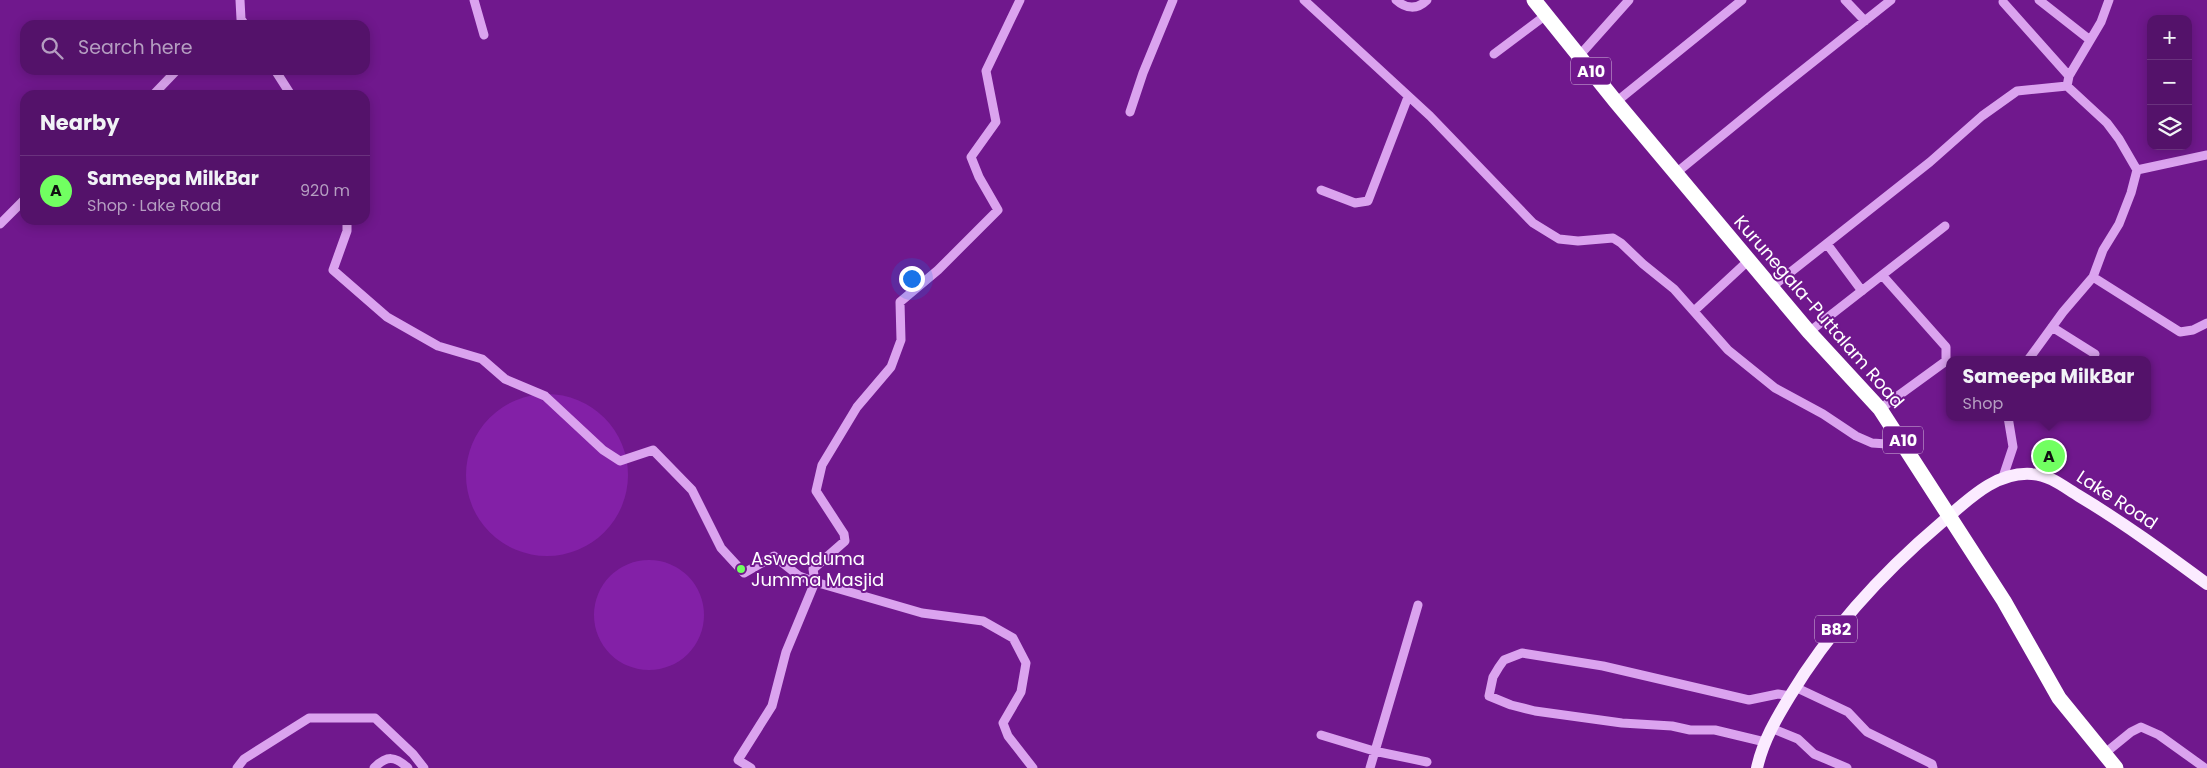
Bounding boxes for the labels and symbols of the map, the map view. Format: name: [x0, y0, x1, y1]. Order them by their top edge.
road number: A10: [1571, 58, 1611, 84]
street label: Kurunegala-Puttalam Road: [1729, 210, 1910, 413]
your location: [899, 266, 925, 292]
road number: A10: [1883, 426, 1923, 454]
pin: A: [2033, 437, 2065, 475]
street label: Lake Road: [2072, 464, 2163, 535]
place label: Aswedduma Jumma Masjid: [751, 546, 884, 592]
marker: Aswedduma Jumma Masjid: [735, 563, 747, 575]
road number: B82: [1815, 616, 1857, 642]

